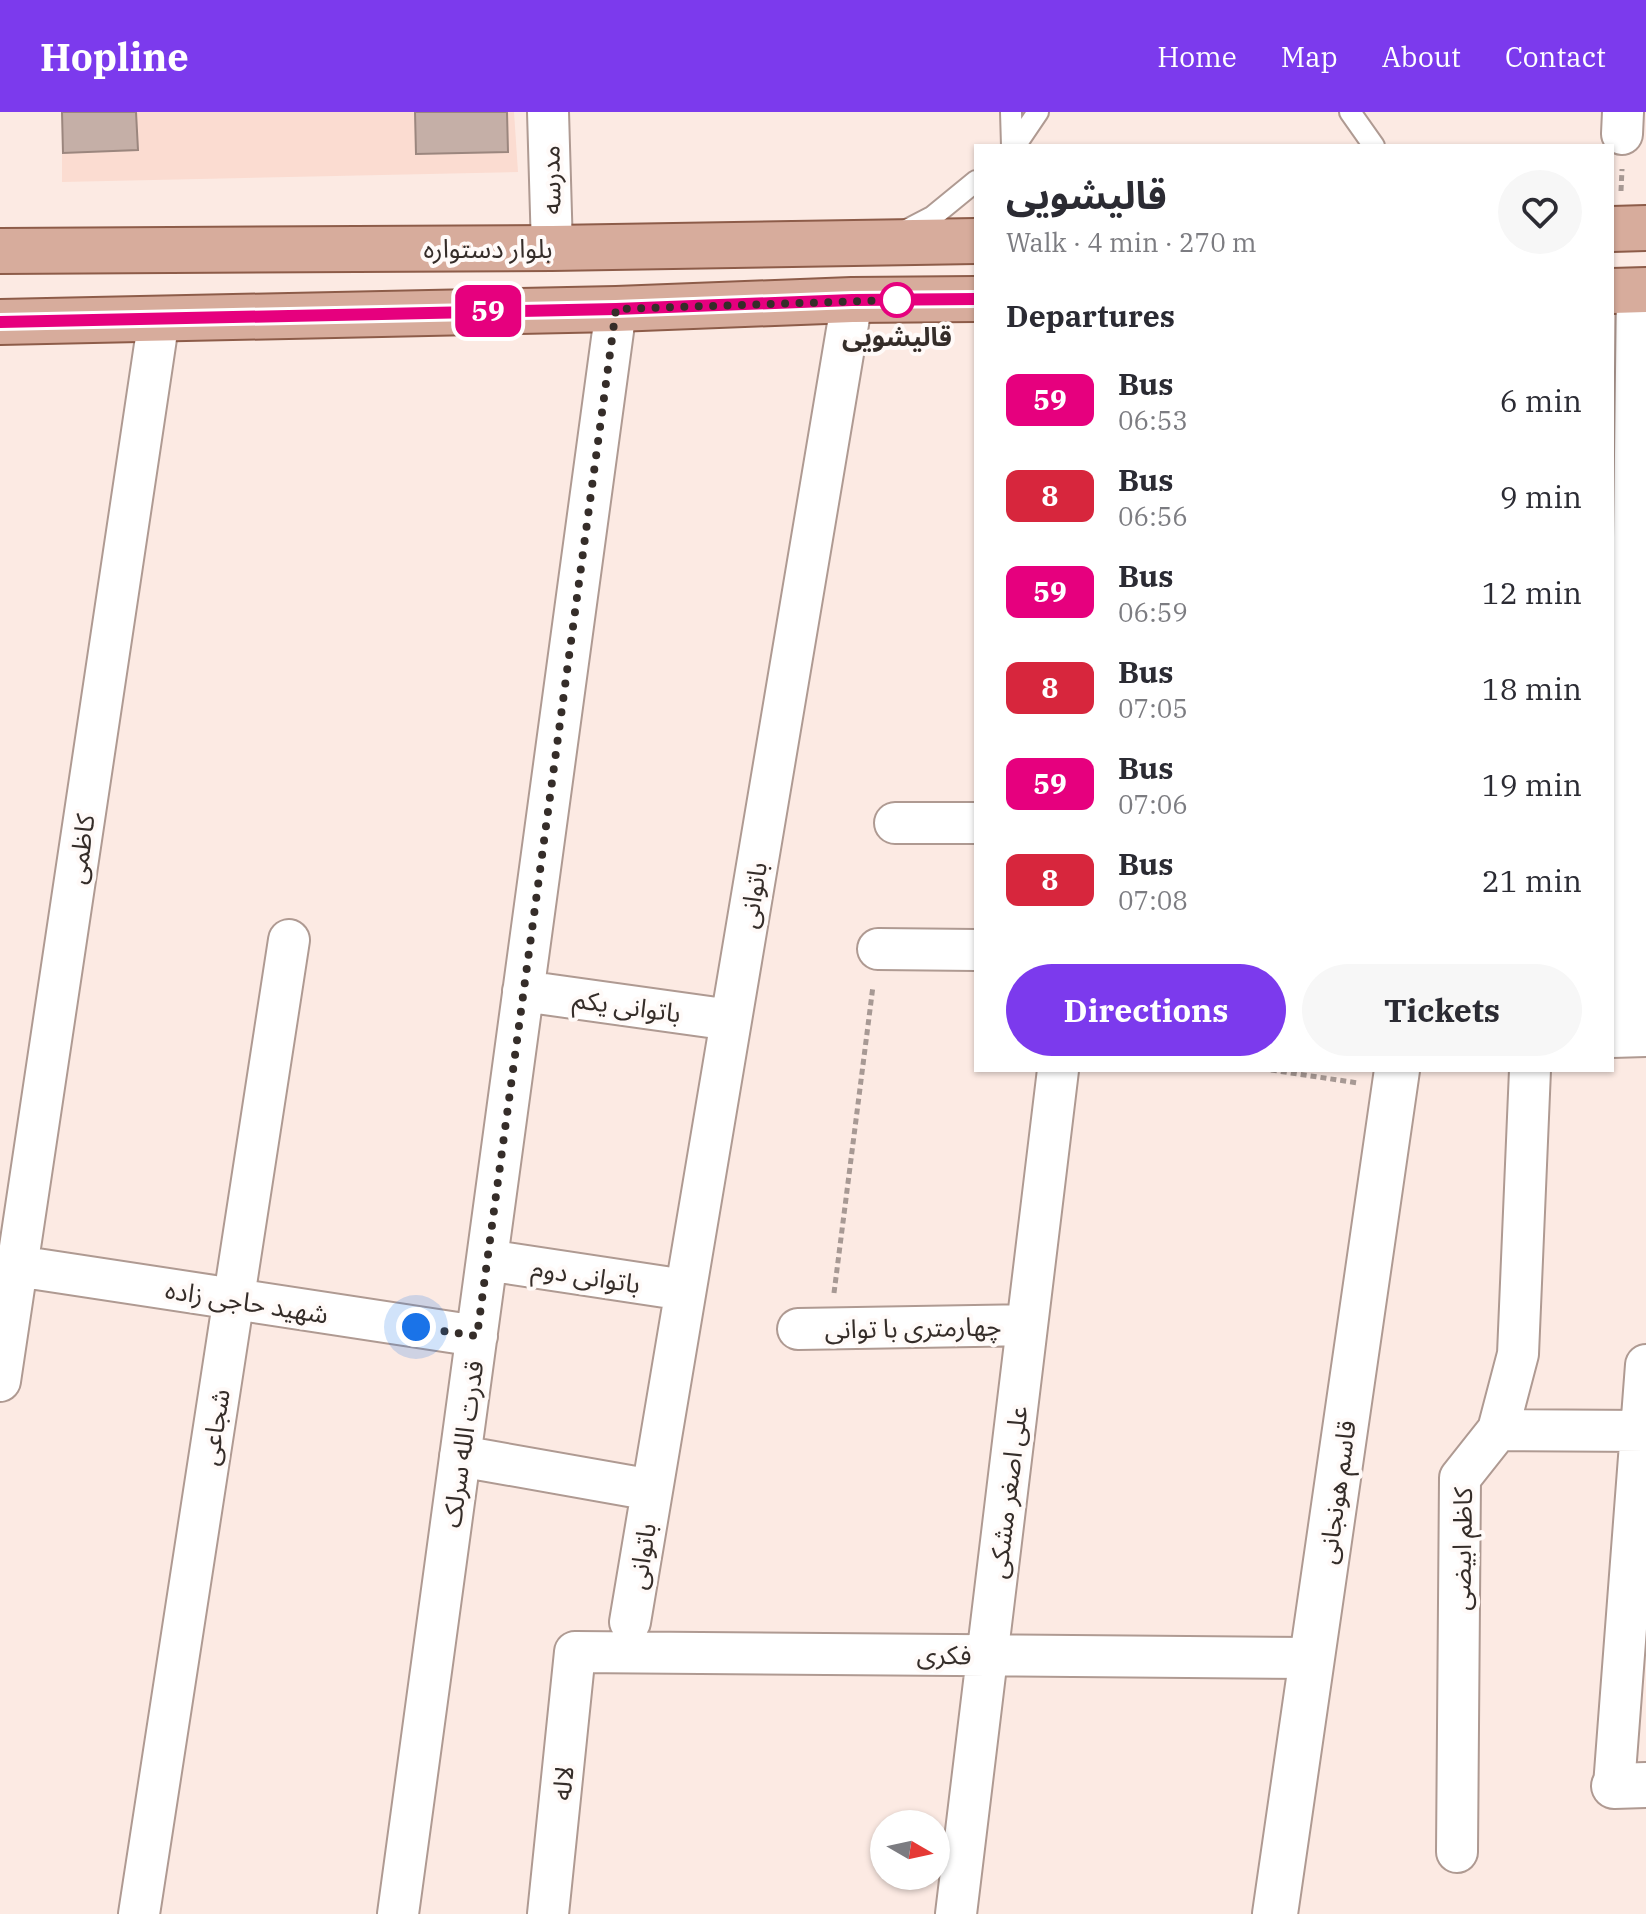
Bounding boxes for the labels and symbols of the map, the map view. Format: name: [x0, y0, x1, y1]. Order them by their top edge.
street label: مدرسه: [532, 145, 568, 215]
street label: بلوار دستواره: [424, 231, 552, 265]
marker: قالیشویی: [880, 283, 914, 317]
line badge: 59: [452, 285, 524, 337]
place label: قالیشویی: [842, 319, 952, 353]
street label: کاظمی: [58, 812, 102, 886]
street label: باتوانی: [730, 859, 774, 931]
street label: باتوانی یکم: [570, 981, 683, 1033]
street label: باتوانی دوم: [529, 1250, 643, 1304]
street label: شهید حاجی زاده: [163, 1271, 331, 1331]
your location: [396, 1307, 436, 1347]
street label: چهارمتری با توانی: [824, 1308, 1002, 1347]
street label: قدرت الله سرلک: [433, 1358, 491, 1530]
street label: شجاعی: [191, 1386, 237, 1468]
street label: علی اصغر مشکی: [980, 1404, 1034, 1580]
street label: قاسم هونجانی: [1309, 1418, 1367, 1567]
street label: کاظم ابیضی: [1443, 1487, 1483, 1611]
street label: باتوانی: [619, 1520, 663, 1592]
street label: فکری: [916, 1637, 972, 1671]
street label: لاله: [543, 1764, 581, 1802]
north arrow: [870, 1810, 950, 1890]

